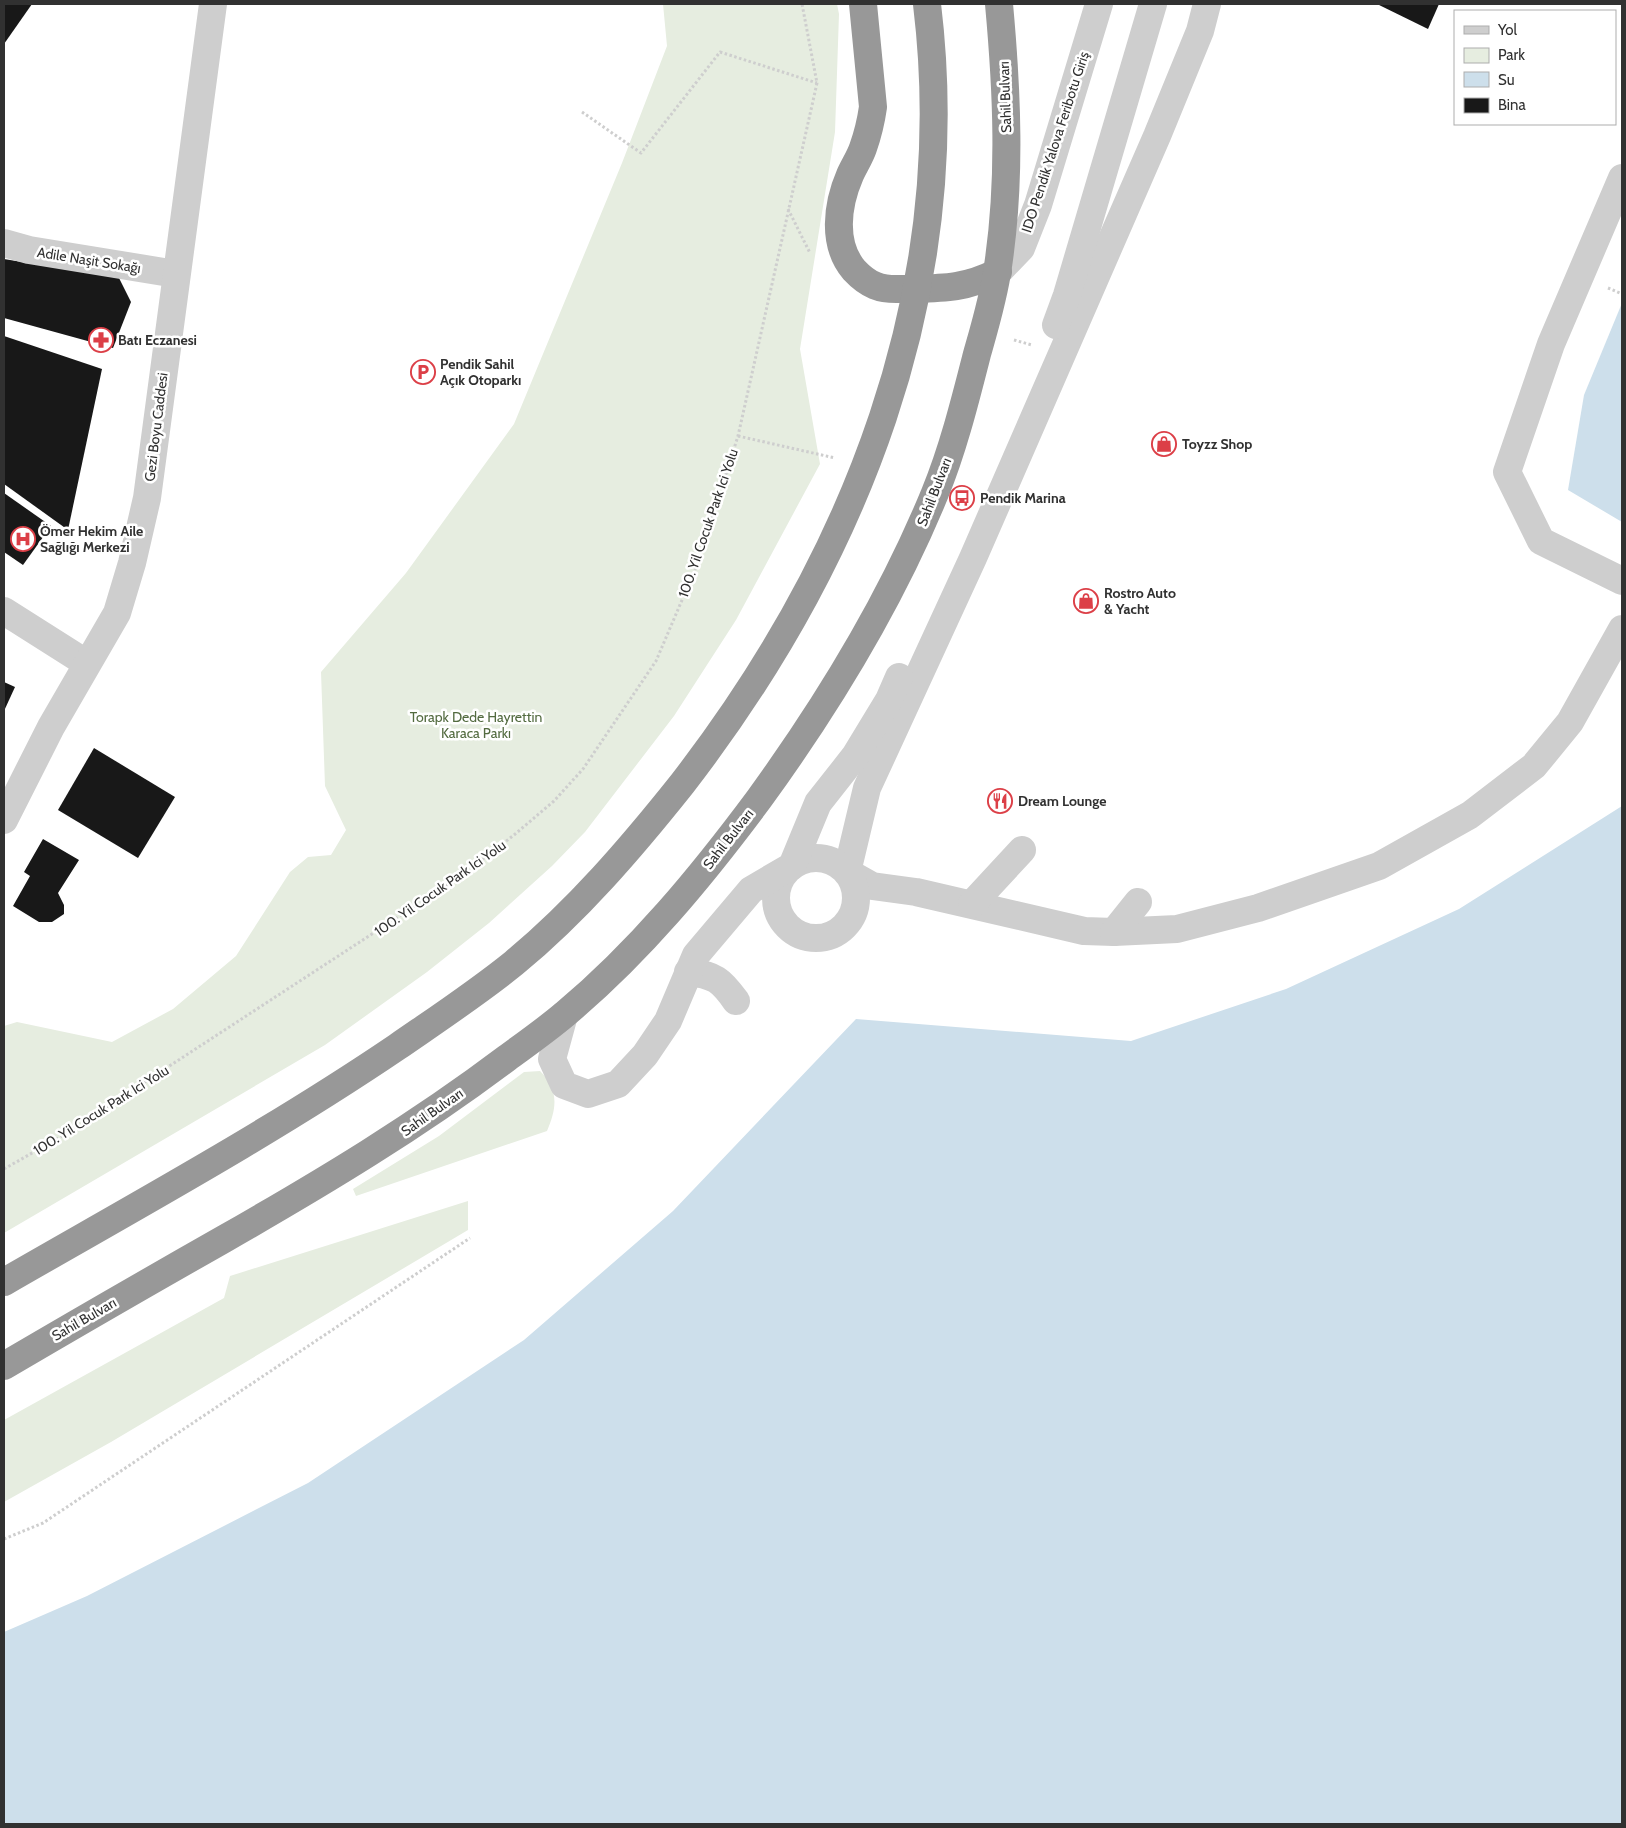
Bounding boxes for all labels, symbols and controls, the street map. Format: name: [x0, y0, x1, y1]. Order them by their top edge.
legend: [1454, 10, 1616, 125]
text: Yol: [1497, 21, 1517, 39]
text: Park: [1498, 46, 1525, 64]
street label: IDO Pendik Yalova Feribotu Giriş: [1017, 49, 1093, 235]
street label: Sahil Bulvarı: [995, 61, 1015, 133]
text: Su: [1498, 71, 1515, 89]
text: Bina: [1498, 96, 1526, 114]
street label: Adile Naşit Sokağı: [36, 243, 142, 277]
pharmacy icon: Batı Eczanesi: [88, 327, 114, 353]
place label: Batı Eczanesi: [118, 331, 197, 349]
place label: Pendik Sahil Açık Otoparkı: [440, 355, 521, 389]
parking icon: Pendik Sahil Açık Otoparkı: [410, 359, 436, 385]
street label: Gezi Boyu Caddesi: [140, 372, 172, 482]
shop icon: Toyzz Shop: [1151, 431, 1177, 457]
place label: Toyzz Shop: [1182, 435, 1252, 453]
street label: 100. Yil Cocuk Park Ici Yolu: [674, 446, 742, 600]
street label: Sahil Bulvarı: [913, 455, 955, 529]
bus stop icon: Pendik Marina: [949, 485, 975, 511]
place label: Pendik Marina: [980, 489, 1066, 507]
place label: Ömer Hekim Aile Sağlığı Merkezi: [40, 522, 143, 556]
hospital icon: Ömer Hekim Aile Sağlığı Merkezi: [10, 526, 36, 552]
place label: Rostro Auto & Yacht: [1104, 584, 1176, 618]
shop icon: Rostro Auto & Yacht: [1073, 588, 1099, 614]
park label: Torapk Dede Hayrettin Karaca Parkı: [410, 708, 542, 742]
restaurant icon: Dream Lounge: [987, 788, 1013, 814]
place label: Dream Lounge: [1018, 792, 1106, 810]
street label: Sahil Bulvarı: [699, 805, 757, 873]
street label: 100. Yil Cocuk Park Ici Yolu: [371, 836, 509, 940]
street label: 100. Yil Cocuk Park Ici Yolu: [30, 1061, 172, 1159]
street label: Sahil Bulvarı: [397, 1084, 467, 1140]
street label: Sahil Bulvarı: [48, 1293, 120, 1345]

